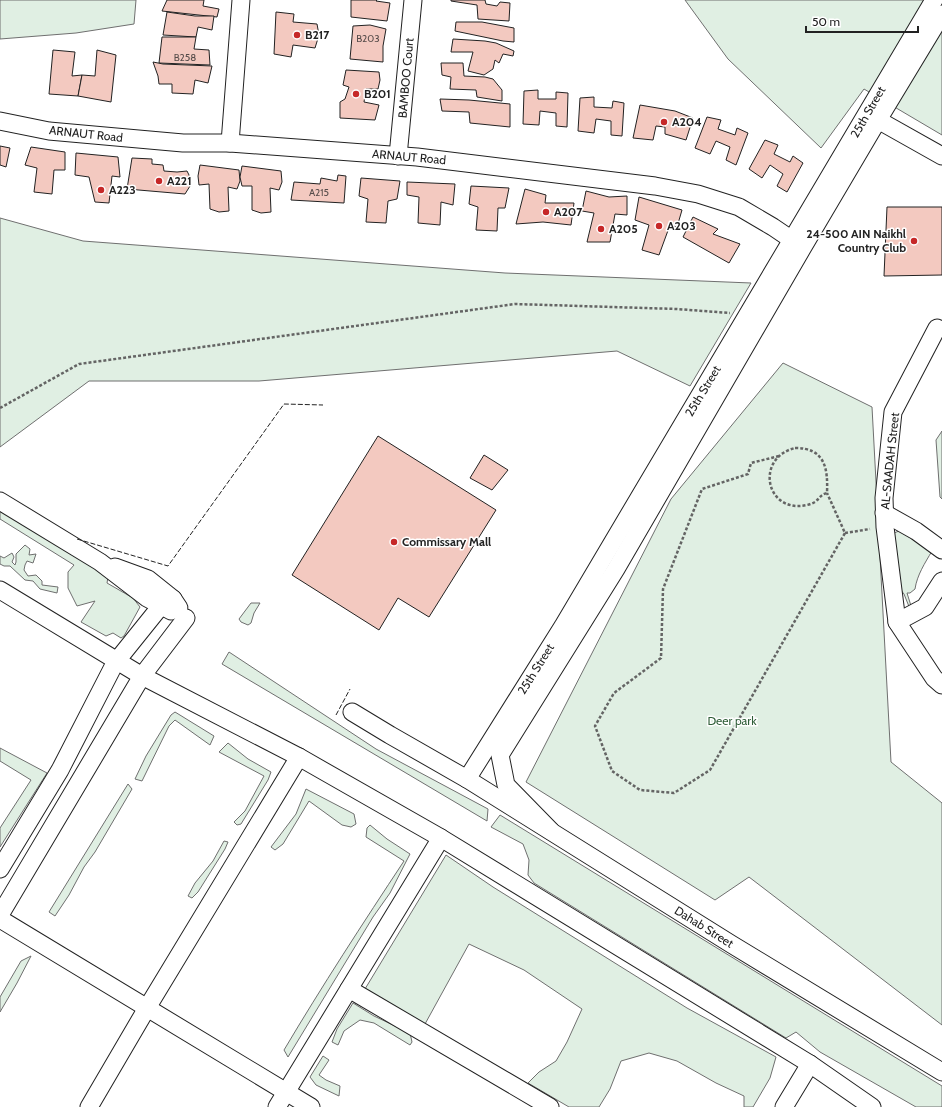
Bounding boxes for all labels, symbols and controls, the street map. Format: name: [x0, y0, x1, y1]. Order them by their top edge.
scale bar: [806, 8, 918, 34]
text: 50 m: [812, 14, 840, 29]
place label: B217: [305, 27, 330, 42]
marker: B217: [292, 30, 302, 40]
house number: B203: [356, 32, 380, 45]
street label: BAMBOO Court: [395, 37, 416, 119]
house number: B258: [174, 51, 196, 64]
street label: 25th Street: [847, 83, 888, 140]
place label: B201: [364, 86, 391, 101]
marker: B201: [351, 89, 361, 99]
place label: A204: [672, 114, 702, 129]
marker: A204: [659, 117, 669, 127]
street label: ARNAUT Road: [48, 122, 124, 145]
street label: ARNAUT Road: [371, 146, 447, 167]
place label: A221: [167, 173, 192, 188]
marker: A221: [154, 176, 164, 186]
place label: A223: [109, 182, 136, 197]
marker: A223: [96, 185, 106, 195]
house number: A215: [309, 186, 329, 199]
place label: A207: [554, 204, 583, 219]
marker: A207: [541, 207, 551, 217]
place label: A203: [667, 218, 696, 233]
place label: A205: [609, 221, 638, 236]
marker: A203: [654, 221, 664, 231]
marker: A205: [596, 224, 606, 234]
place label: 24-500 AIN Naikhl Country Club: [806, 226, 906, 255]
marker: 24-500 AIN Naikhl Country Club: [909, 236, 919, 246]
street label: 25th Street: [681, 363, 724, 419]
street label: AL-SAADAH Street: [877, 412, 902, 510]
place label: Commissary Mall: [402, 534, 491, 549]
marker: Commissary Mall: [389, 537, 399, 547]
street label: 25th Street: [514, 641, 557, 697]
park label: Deer park: [707, 713, 757, 728]
street label: Dahab Street: [672, 903, 737, 951]

